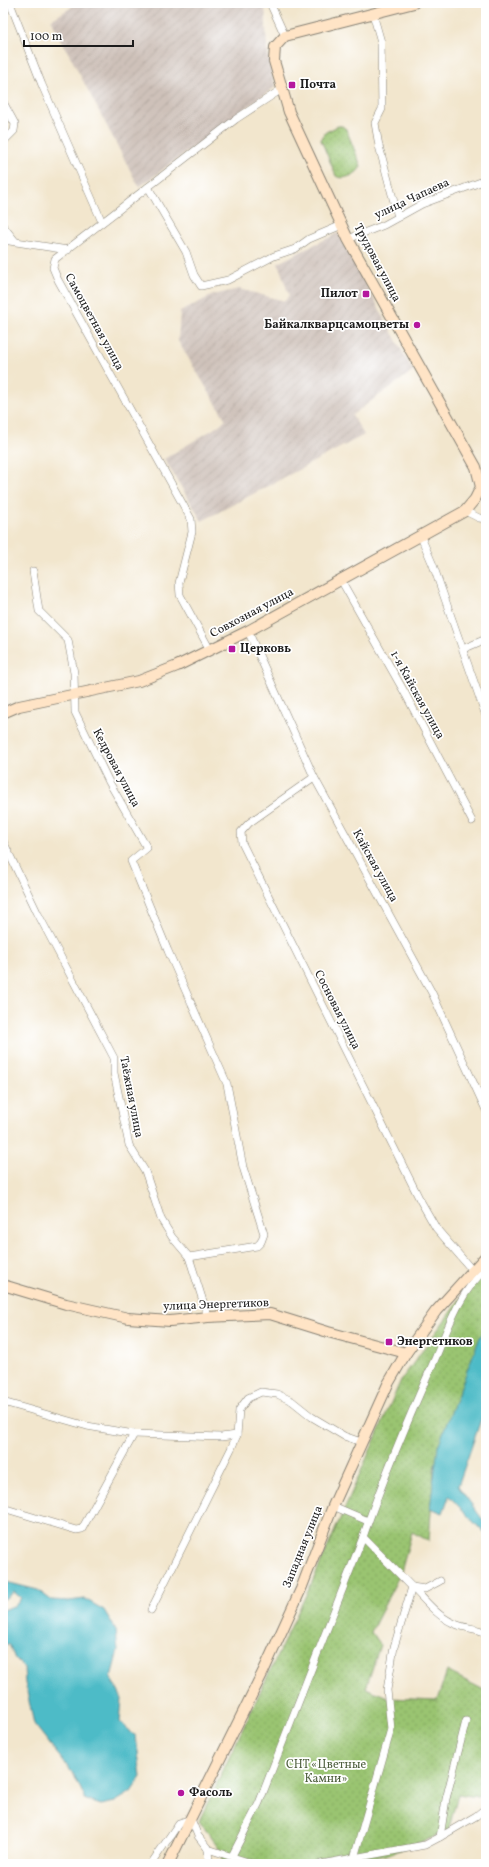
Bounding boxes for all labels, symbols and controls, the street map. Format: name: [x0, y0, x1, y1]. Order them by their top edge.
scale bar: [24, 22, 133, 48]
text: 100 m: [30, 29, 63, 45]
place label: Почта: [300, 77, 337, 93]
marker: Почта: [287, 80, 297, 90]
street label: улица Чапаева: [372, 175, 452, 223]
street label: Трудовая улица: [350, 221, 404, 305]
street label: Самоцветная улица: [61, 271, 127, 373]
place label: Пилот: [321, 286, 358, 302]
marker: Пилот: [361, 289, 371, 299]
place label: Байкалкварцсамоцветы: [264, 317, 409, 333]
marker: Байкалкварцсамоцветы: [412, 320, 422, 330]
street label: Совхозная улица: [207, 584, 297, 642]
place label: Церковь: [240, 641, 291, 657]
marker: Церковь: [227, 644, 237, 654]
street label: 1-я Кайская улица: [386, 648, 448, 742]
street label: Кедровая улица: [88, 726, 144, 810]
street label: Кайская улица: [348, 827, 402, 905]
street label: Сосновая улица: [310, 968, 364, 1052]
street label: Таёжная улица: [115, 1055, 147, 1139]
street label: улица Энергетиков: [163, 1295, 269, 1315]
place label: Энергетиков: [397, 1334, 473, 1350]
marker: Энергетиков: [384, 1337, 394, 1347]
street label: Западная улица: [279, 1503, 327, 1591]
park label: СНТ «Цветные Камни»: [286, 1757, 366, 1787]
place label: Фасоль: [189, 1785, 232, 1801]
marker: Фасоль: [176, 1788, 186, 1798]

